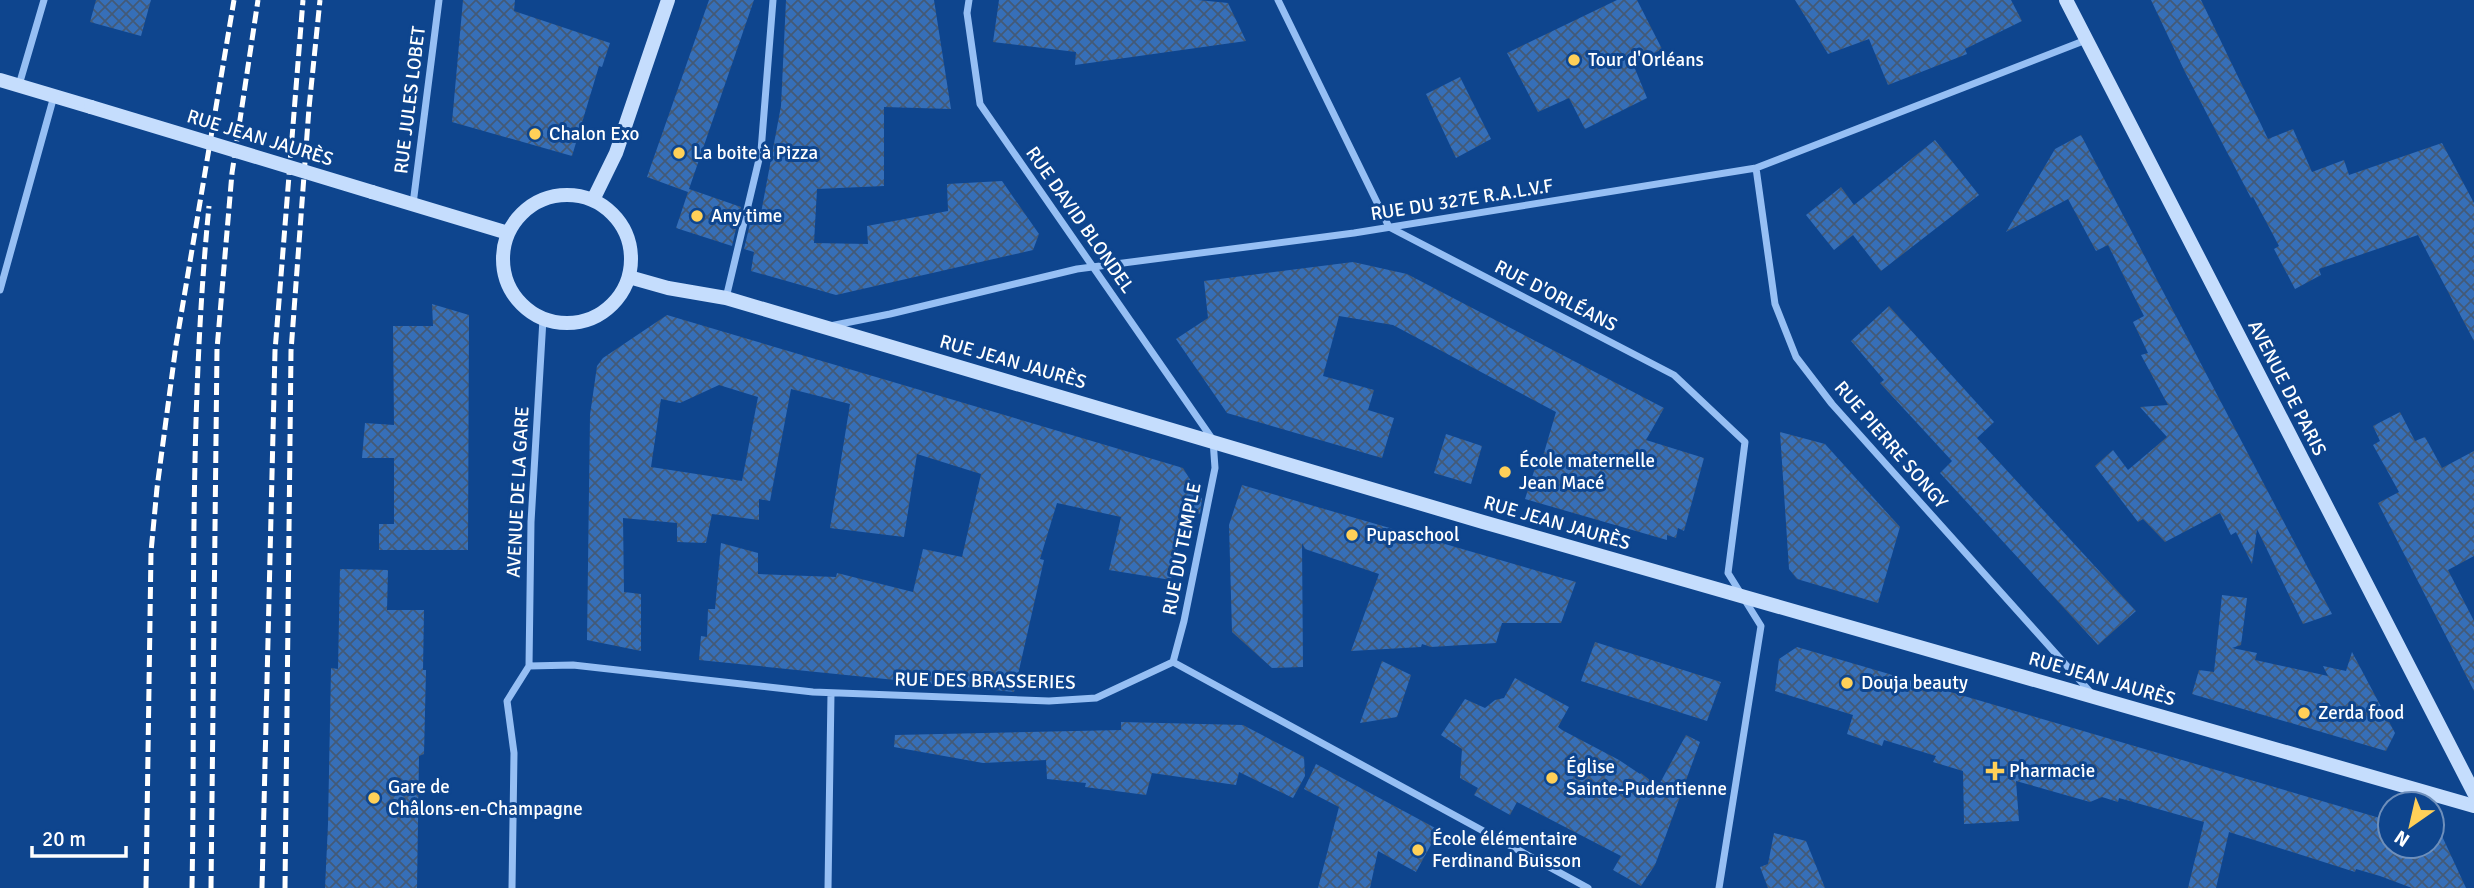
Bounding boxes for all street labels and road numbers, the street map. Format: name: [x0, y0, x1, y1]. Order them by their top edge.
street label: RUE JULES LOBET: [389, 24, 431, 175]
street label: RUE JEAN JAURÈS: [184, 104, 336, 172]
street label: RUE DAVID BLONDEL: [1020, 142, 1140, 298]
street label: RUE DU 327E R.A.L.V.F: [1369, 174, 1555, 226]
street label: RUE D'ORLÉANS: [1491, 255, 1621, 337]
street label: AVENUE DE PARIS: [2243, 316, 2331, 460]
street label: RUE JEAN JAURÈS: [937, 330, 1089, 394]
street label: RUE PIERRE SONGY: [1829, 376, 1953, 514]
street label: AVENUE DE LA GARE: [502, 406, 534, 578]
street label: RUE DU TEMPLE: [1157, 481, 1207, 617]
street label: RUE JEAN JAURÈS: [1481, 491, 1633, 555]
street label: RUE JEAN JAURÈS: [2026, 647, 2178, 711]
street label: RUE DES BRASSERIES: [894, 667, 1076, 695]

